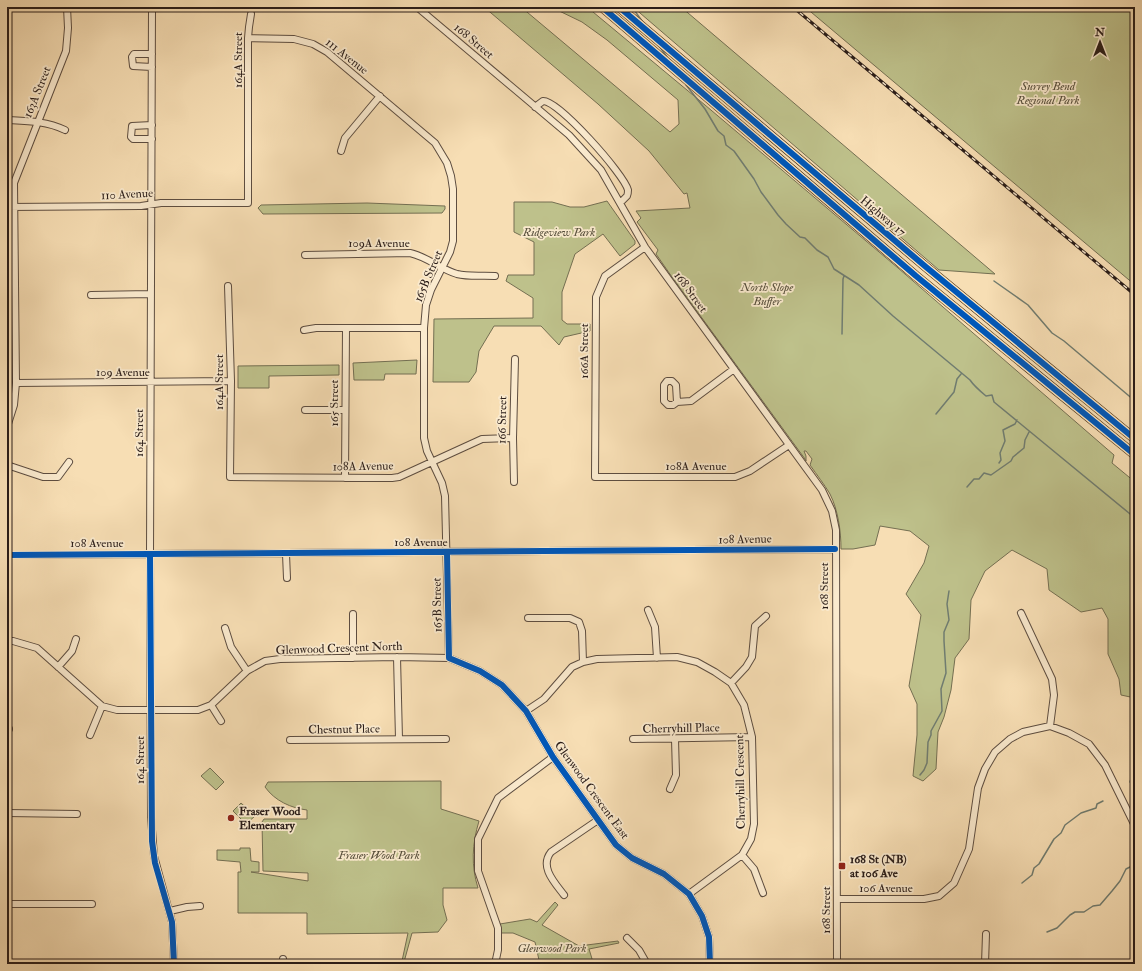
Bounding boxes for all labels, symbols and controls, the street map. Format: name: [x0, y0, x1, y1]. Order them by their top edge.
street label: 168 Street: [451, 20, 497, 62]
north arrow: [1080, 22, 1120, 62]
text: N: [1094, 26, 1106, 39]
street label: 164A Street: [231, 32, 246, 88]
street label: 111 Avenue: [322, 35, 371, 78]
street label: 163A Street: [20, 64, 55, 120]
park label: Surrey Bend Regional Park: [1015, 79, 1080, 108]
street label: 110 Avenue: [101, 186, 153, 203]
street label: Highway 17: [857, 193, 909, 240]
park label: Ridgeview Park: [522, 225, 595, 240]
street label: 109A Avenue: [348, 236, 410, 251]
street label: 165B Street: [411, 248, 446, 304]
street label: 168 Street: [671, 269, 711, 316]
park label: North Slope Buffer: [740, 280, 794, 309]
street label: 166A Street: [577, 323, 592, 379]
street label: 164A Street: [212, 354, 227, 410]
street label: 109 Avenue: [96, 365, 150, 380]
street label: 165 Street: [327, 379, 342, 427]
street label: 166 Street: [495, 396, 510, 444]
street label: 164 Street: [132, 409, 147, 457]
street label: 108A Avenue: [332, 458, 394, 475]
street label: 108A Avenue: [666, 459, 726, 474]
street label: 108 Avenue: [718, 532, 772, 547]
street label: 108 Avenue: [394, 535, 448, 550]
street label: 108 Avenue: [70, 536, 124, 551]
street label: 168 Street: [817, 562, 832, 610]
street label: 165B Street: [430, 577, 445, 633]
street label: Glenwood Crescent North: [275, 639, 403, 658]
street label: Cherryhill Place: [642, 720, 720, 737]
street label: Chestnut Place: [308, 721, 380, 738]
street label: Cherryhill Crescent: [732, 734, 749, 829]
street label: 164 Street: [133, 736, 148, 784]
street label: Glenwood Crescent East: [551, 738, 632, 842]
place label: Fraser Wood Elementary: [239, 804, 300, 833]
marker: Fraser Wood Elementary: [226, 813, 236, 823]
park label: Fraser Wood Park: [337, 848, 420, 863]
place label: 168 St (NB) at 106 Ave: [850, 852, 907, 881]
marker: 168 St (NB) at 106 Ave: [837, 861, 847, 871]
street label: 106 Avenue: [859, 881, 913, 896]
street label: 168 Street: [819, 886, 834, 934]
park label: Glenwood Park: [518, 941, 586, 956]

